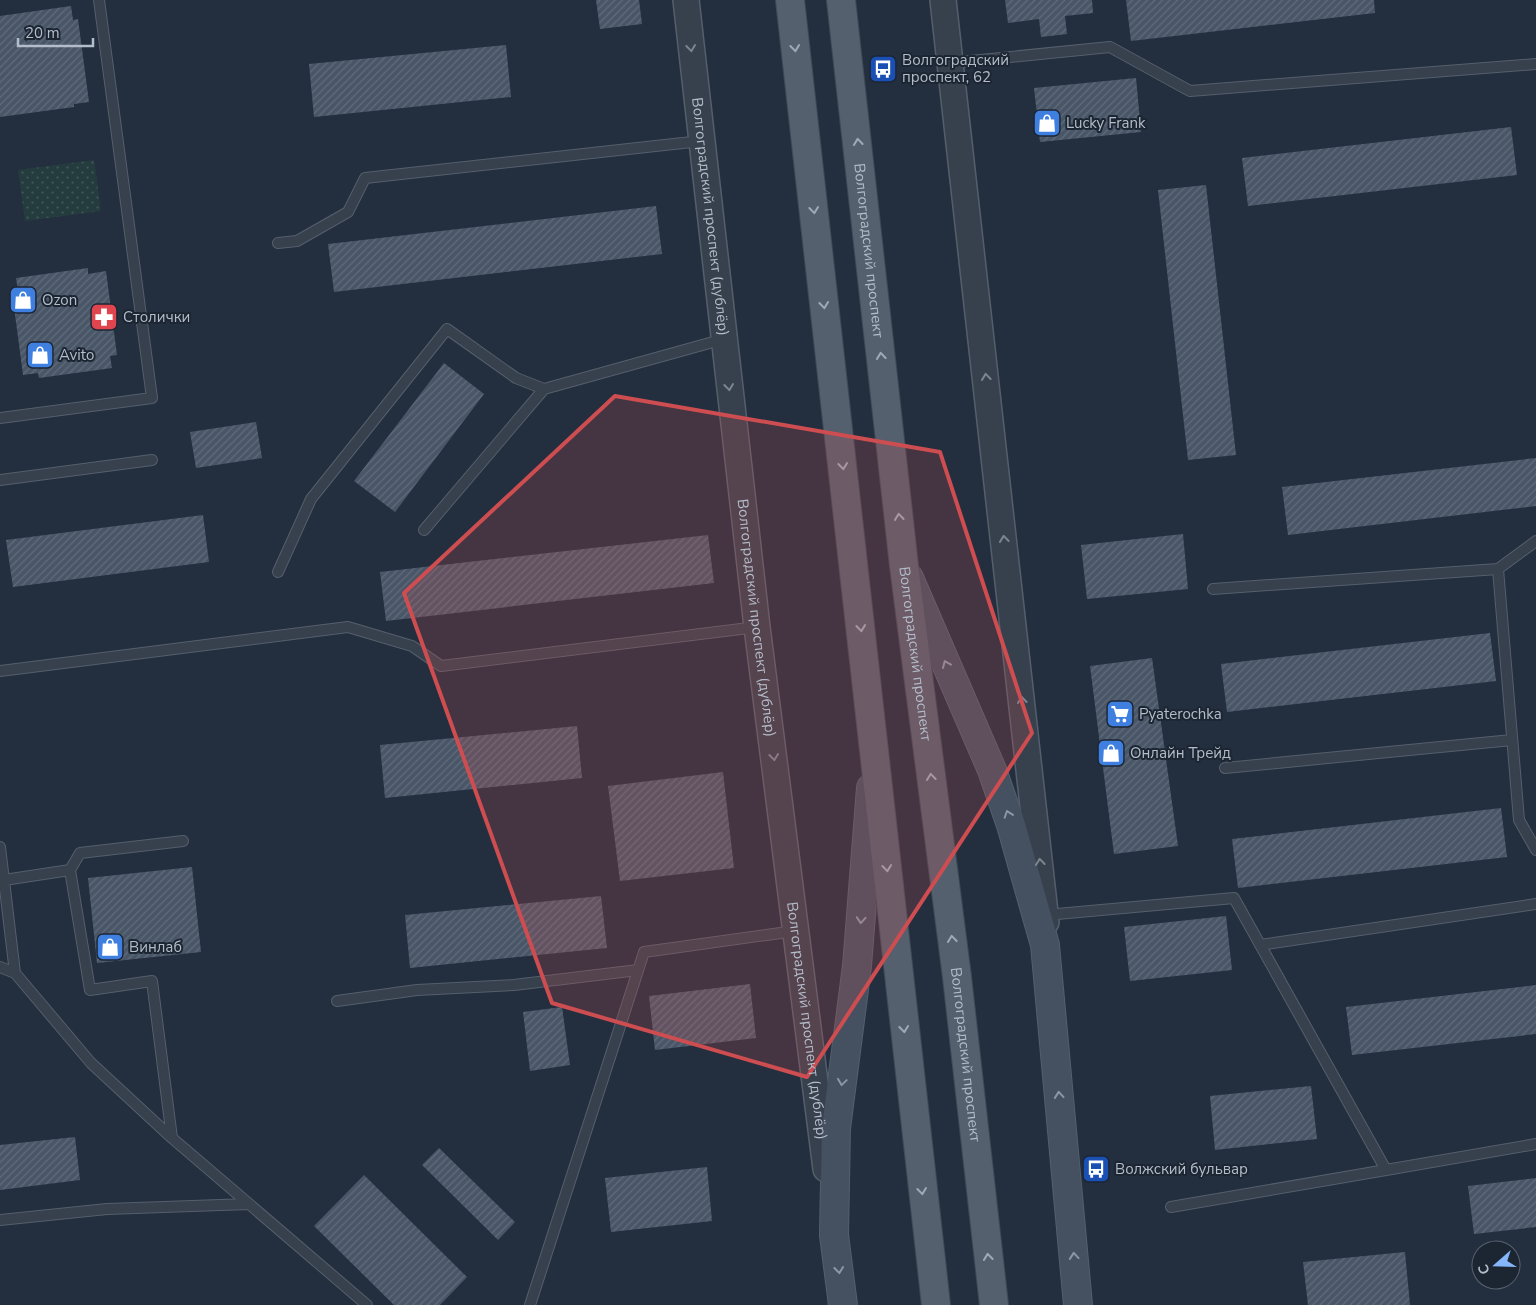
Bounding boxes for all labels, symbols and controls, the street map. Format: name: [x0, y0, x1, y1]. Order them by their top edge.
scale bar: [18, 15, 92, 47]
text: 20 m: [25, 23, 60, 43]
one-way arrow: [685, 45, 696, 53]
one-way arrow: [789, 45, 800, 53]
place label: Волгоградский проспект, 62: [902, 50, 1009, 87]
bus stop icon: Волгоградский проспект, 62: [868, 54, 898, 84]
street label: Волгоградский проспект (дублёр): [687, 96, 734, 337]
shop icon: Lucky Frank: [1032, 108, 1062, 138]
place label: Lucky Frank: [1066, 113, 1146, 133]
one-way arrow: [853, 138, 864, 146]
street label: Волгоградский проспект: [849, 162, 889, 339]
one-way arrow: [808, 206, 819, 214]
shop icon: Ozon: [8, 285, 38, 315]
place label: Ozon: [42, 290, 77, 310]
one-way arrow: [819, 301, 830, 309]
pharmacy icon: Столички: [89, 302, 119, 332]
place label: Столички: [123, 307, 190, 327]
shop icon: Avito: [25, 340, 55, 370]
place label: Avito: [59, 345, 94, 365]
one-way arrow: [876, 351, 887, 359]
one-way arrow: [981, 373, 992, 381]
one-way arrow: [723, 383, 734, 391]
one-way arrow: [837, 463, 848, 471]
street label: Волгоградский проспект (дублёр): [733, 498, 781, 738]
one-way arrow: [894, 513, 905, 521]
one-way arrow: [999, 534, 1010, 542]
street label: Волгоградский проспект: [894, 565, 937, 743]
one-way arrow: [855, 624, 866, 632]
one-way arrow: [942, 660, 953, 669]
one-way arrow: [1017, 696, 1028, 704]
supermarket icon: Pyaterochka: [1105, 699, 1135, 729]
place label: Pyaterochka: [1139, 704, 1222, 724]
shop icon: Онлайн Трейд: [1096, 738, 1126, 768]
place label: Онлайн Трейд: [1130, 743, 1231, 763]
one-way arrow: [768, 753, 779, 761]
one-way arrow: [926, 773, 937, 781]
one-way arrow: [1004, 810, 1014, 819]
one-way arrow: [1035, 857, 1046, 865]
one-way arrow: [881, 864, 892, 872]
street label: Волгоградский проспект (дублёр): [782, 901, 832, 1141]
one-way arrow: [856, 916, 867, 924]
shop icon: Винлаб: [95, 932, 125, 962]
one-way arrow: [947, 934, 958, 942]
place label: Винлаб: [129, 937, 182, 957]
street label: Волгоградский проспект: [946, 966, 986, 1143]
one-way arrow: [898, 1025, 909, 1033]
one-way arrow: [837, 1078, 848, 1086]
one-way arrow: [1054, 1090, 1065, 1098]
bus stop icon: Волжский бульвар: [1081, 1154, 1111, 1184]
place label: Волжский бульвар: [1115, 1159, 1248, 1179]
one-way arrow: [916, 1187, 927, 1195]
north arrow: [1471, 1240, 1521, 1290]
one-way arrow: [983, 1252, 994, 1260]
one-way arrow: [1069, 1252, 1080, 1260]
text: С: [1474, 1261, 1495, 1277]
one-way arrow: [833, 1266, 844, 1274]

